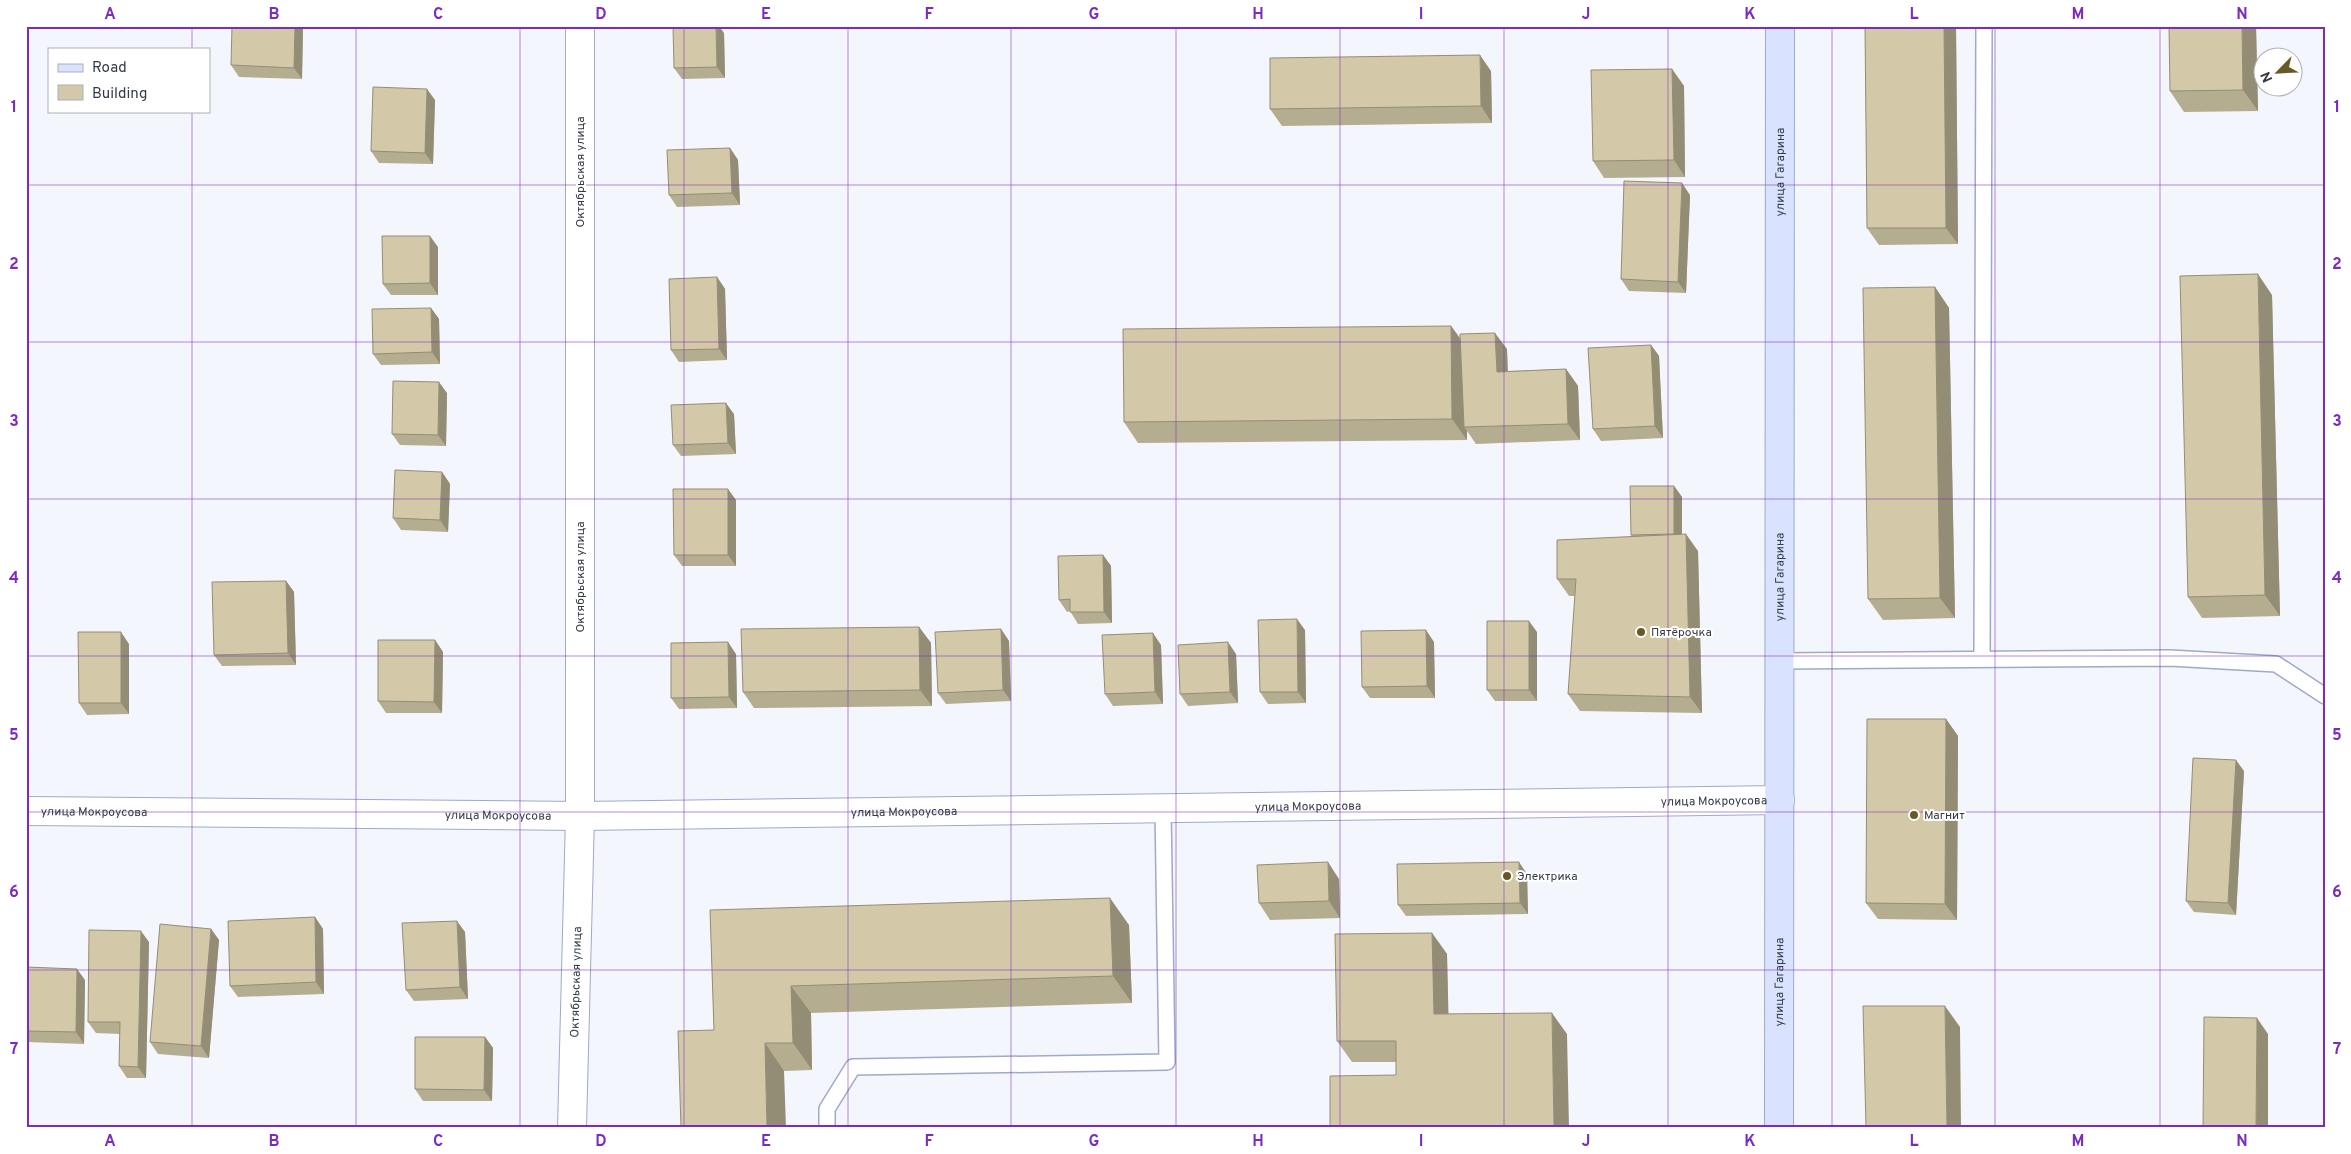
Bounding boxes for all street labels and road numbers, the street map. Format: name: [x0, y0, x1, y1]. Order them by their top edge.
street label: Октябрьская улица: [573, 116, 589, 228]
street label: улица Гагарина: [1773, 128, 1789, 216]
street label: Октябрьская улица: [573, 521, 589, 633]
street label: улица Гагарина: [1772, 533, 1789, 621]
street label: улица Мокроусова: [1661, 793, 1767, 811]
street label: улица Мокроусова: [1255, 799, 1361, 816]
street label: улица Мокроусова: [41, 804, 147, 821]
street label: улица Мокроусова: [851, 804, 957, 821]
street label: улица Мокроусова: [445, 808, 551, 825]
street label: Октябрьская улица: [567, 926, 586, 1038]
street label: улица Гагарина: [1772, 938, 1788, 1026]

